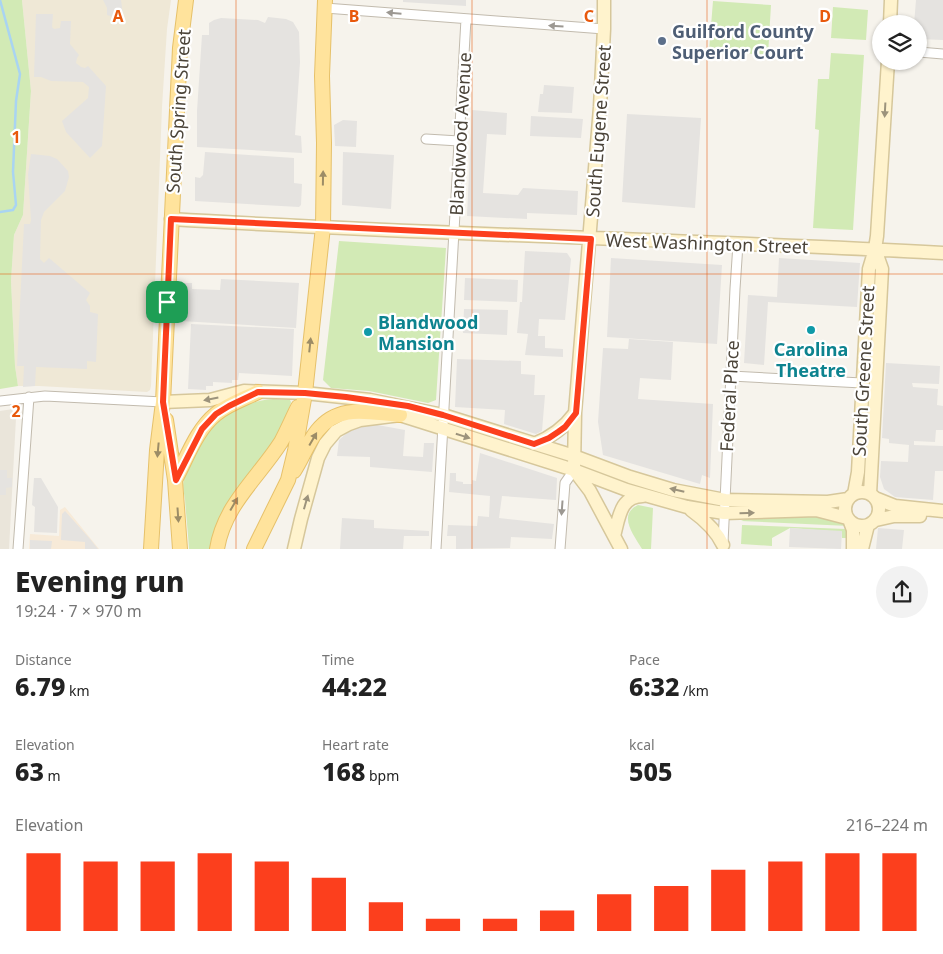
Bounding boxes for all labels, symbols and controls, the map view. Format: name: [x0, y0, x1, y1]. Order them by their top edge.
text: A: [112, 5, 124, 27]
text: B: [349, 5, 359, 27]
text: C: [584, 5, 594, 27]
text: D: [819, 5, 831, 27]
one-way arrow: [386, 9, 402, 17]
map controls: [872, 15, 927, 70]
button: layers: [872, 15, 927, 70]
place label: Guilford County Superior Court: [672, 19, 814, 64]
one-way arrow: [548, 21, 564, 29]
street label: South Spring Street: [160, 28, 196, 194]
marker: Guilford County Superior Court: [656, 35, 668, 47]
street label: South Eugene Street: [580, 43, 616, 218]
street label: Blandwood Avenue: [444, 52, 476, 216]
one-way arrow: [881, 102, 889, 118]
text: 1: [11, 126, 21, 148]
one-way arrow: [319, 170, 327, 186]
street label: West Washington Street: [605, 227, 809, 259]
pin: [146, 281, 188, 323]
street label: South Greene Street: [847, 285, 879, 457]
icon: arrive: [153, 288, 181, 316]
place label: Blandwood Mansion: [378, 310, 478, 355]
marker: Carolina Theatre: [805, 324, 817, 336]
marker: Blandwood Mansion: [362, 326, 374, 338]
one-way arrow: [306, 336, 314, 352]
place label: Carolina Theatre: [774, 337, 848, 382]
street label: Federal Place: [714, 340, 744, 452]
one-way arrow: [202, 396, 218, 404]
text: 2: [11, 400, 21, 422]
one-way arrow: [308, 432, 317, 445]
one-way arrow: [455, 432, 470, 440]
one-way arrow: [153, 442, 161, 458]
one-way arrow: [669, 486, 684, 494]
one-way arrow: [302, 494, 310, 509]
one-way arrow: [230, 497, 239, 511]
one-way arrow: [558, 500, 566, 516]
one-way arrow: [174, 507, 182, 523]
one-way arrow: [739, 508, 755, 516]
text: Evening run: [15, 562, 184, 600]
button: share: [876, 566, 928, 618]
text: 19:24 · 7 × 970 m: [15, 600, 142, 622]
text: Distance: [15, 650, 72, 669]
text: Time: [322, 650, 354, 669]
text: Pace: [629, 650, 660, 669]
text: 6.79: [15, 669, 65, 703]
text: 44:22: [322, 669, 387, 703]
text: 6:32: [629, 669, 679, 703]
text: km: [65, 681, 90, 700]
text: /km: [679, 681, 709, 700]
text: Elevation: [15, 735, 75, 754]
text: Heart rate: [322, 735, 389, 754]
text: kcal: [629, 735, 655, 754]
text: 63: [15, 754, 44, 788]
text: 168: [322, 754, 365, 788]
text: 505: [629, 754, 672, 788]
text: m: [44, 766, 61, 785]
text: bpm: [365, 766, 399, 785]
text: Elevation: [15, 814, 83, 836]
text: 216–224 m: [846, 814, 928, 836]

